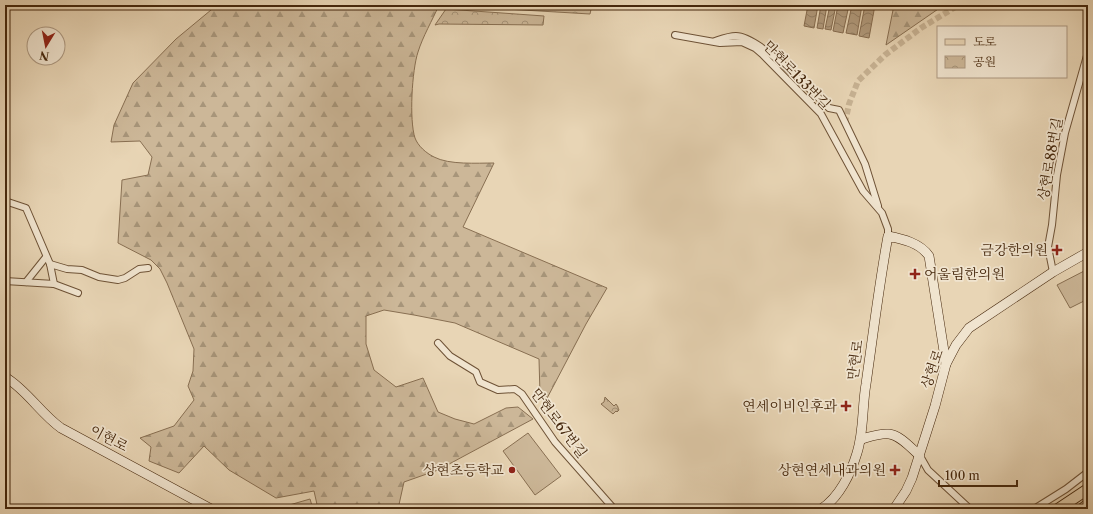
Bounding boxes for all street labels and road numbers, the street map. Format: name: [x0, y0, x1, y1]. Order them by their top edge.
street label: 만현로133번길: [760, 37, 834, 113]
street label: 상현로88번길: [1034, 116, 1066, 202]
street label: 만현로: [843, 338, 867, 381]
street label: 상현로: [917, 346, 947, 391]
street label: 만현로67번길: [527, 385, 591, 461]
street label: 이현로: [87, 421, 132, 456]

